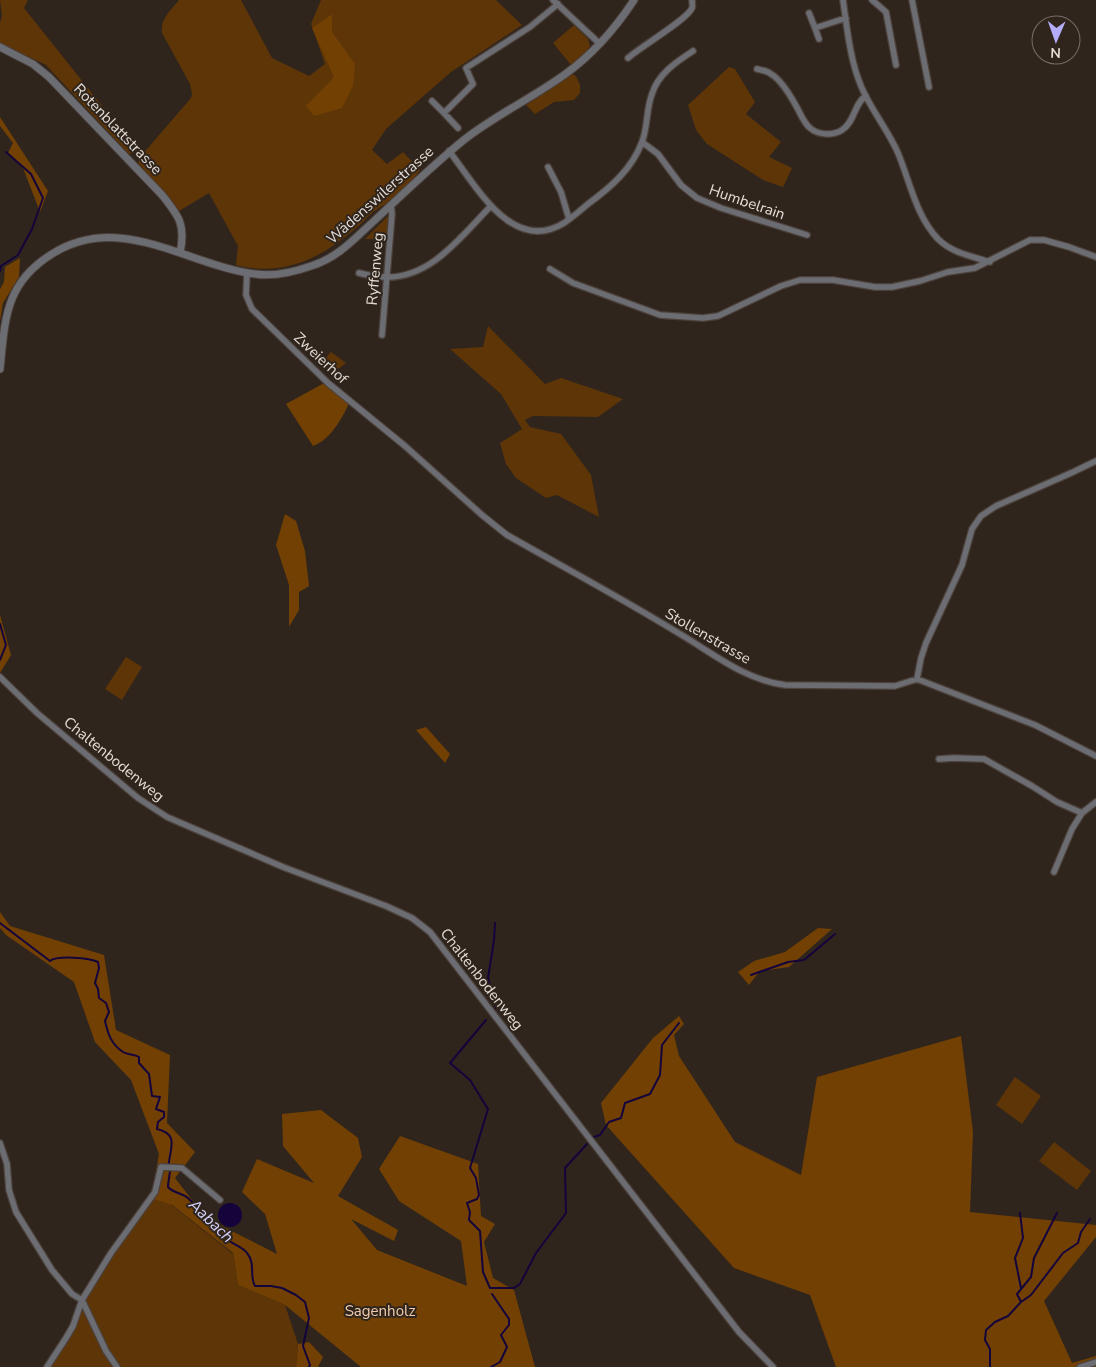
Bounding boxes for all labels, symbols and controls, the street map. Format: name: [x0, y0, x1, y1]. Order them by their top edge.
north arrow: [1031, 15, 1081, 65]
text: N: [1050, 43, 1061, 62]
street label: Rotenblattstrasse: [69, 79, 167, 179]
street label: Wädenswilerstrasse: [322, 141, 438, 249]
street label: Humbelrain: [706, 180, 788, 224]
street label: Ryffenweg: [362, 232, 388, 306]
street label: Zweierhof: [289, 328, 353, 389]
street label: Stollenstrasse: [661, 603, 755, 669]
street label: Chaltenbodenweg: [59, 712, 169, 806]
street label: Chaltenbodenweg: [436, 924, 528, 1034]
water label: Aabach: [183, 1193, 238, 1248]
park label: Sagenholz: [345, 1301, 415, 1321]

